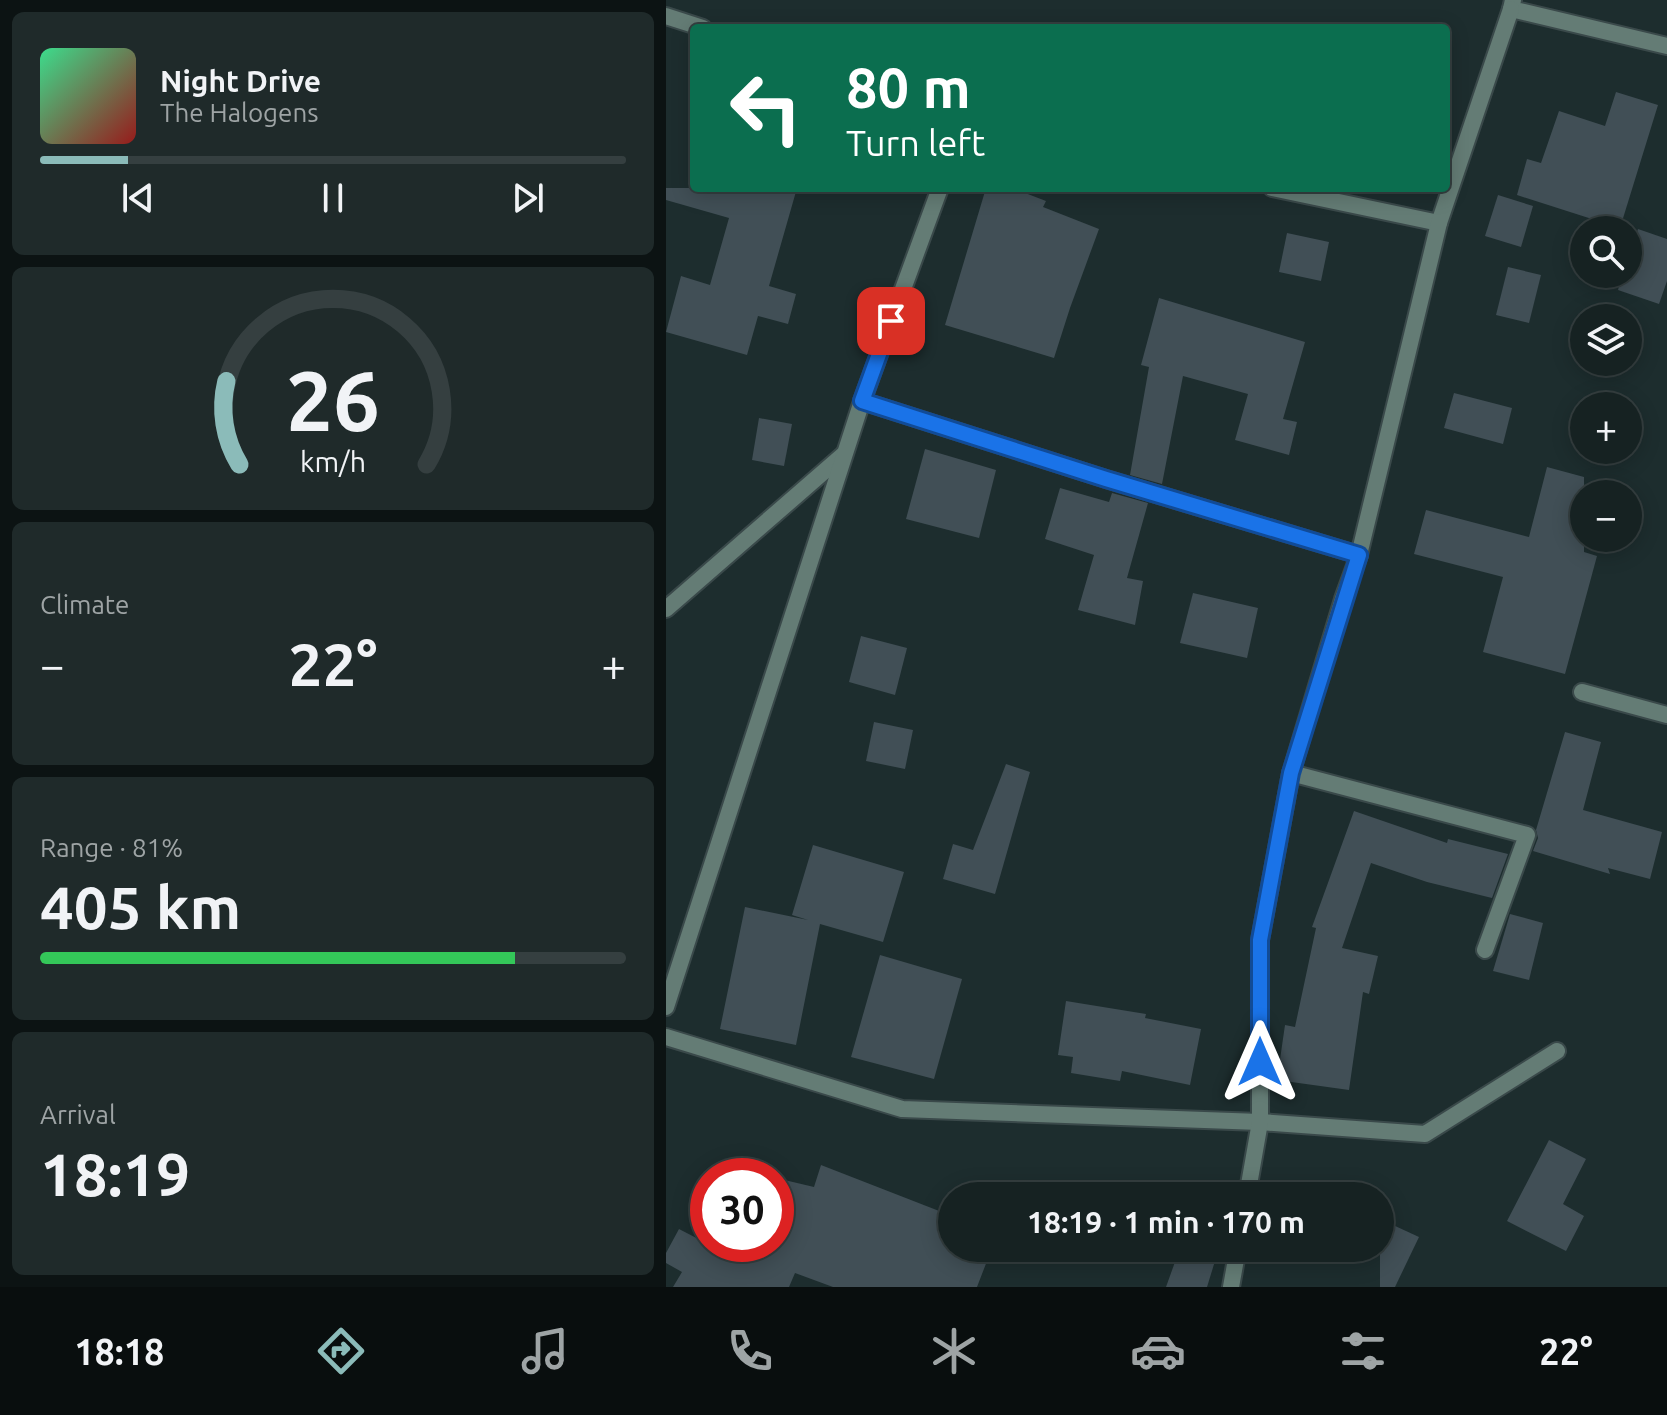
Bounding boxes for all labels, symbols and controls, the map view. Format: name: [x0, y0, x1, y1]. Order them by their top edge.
icon: left: [714, 56, 818, 160]
text: 80 m: [846, 56, 971, 119]
text: Night Drive: [160, 64, 321, 98]
text: The Halogens: [160, 98, 319, 127]
text: Turn left: [846, 122, 985, 163]
icon: previous: [116, 176, 160, 220]
icon: pause: [311, 176, 355, 220]
icon: next: [506, 176, 550, 220]
map controls: [1570, 216, 1642, 552]
button: search: [1570, 216, 1642, 288]
pin: [857, 287, 925, 355]
icon: arrive: [869, 299, 913, 343]
button: layers: [1570, 304, 1642, 376]
text: 26: [286, 352, 380, 446]
button: +: [1570, 392, 1642, 464]
text: km/h: [300, 445, 366, 477]
button: −: [1570, 480, 1642, 552]
text: Climate: [40, 590, 129, 619]
text: 22°: [289, 630, 377, 697]
text: −: [40, 640, 65, 689]
text: +: [601, 640, 626, 689]
text: Range · 81%: [40, 833, 183, 862]
text: 405 km: [40, 873, 241, 940]
position arrow: [1218, 1020, 1302, 1104]
text: Arrival: [40, 1100, 116, 1129]
text: 18:19: [40, 1140, 190, 1207]
speed limit sign: 30: [690, 1158, 794, 1262]
text: 18:19 · 1 min · 170 m: [1027, 1205, 1305, 1239]
icon: directions: [313, 1323, 369, 1379]
icon: music: [517, 1323, 573, 1379]
icon: phone: [722, 1323, 778, 1379]
icon: climate: [926, 1323, 982, 1379]
icon: car: [1130, 1323, 1186, 1379]
icon: filters: [1335, 1323, 1391, 1379]
text: 18:18: [74, 1331, 164, 1372]
text: 22°: [1539, 1331, 1593, 1372]

